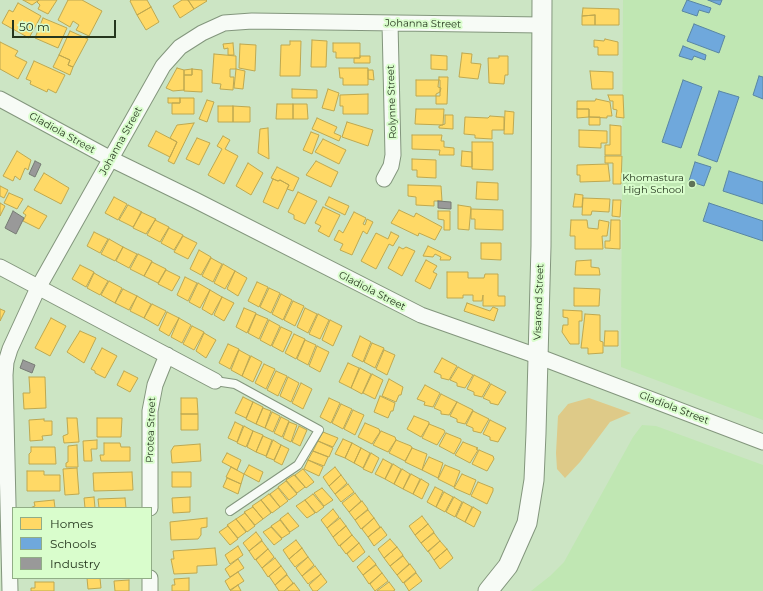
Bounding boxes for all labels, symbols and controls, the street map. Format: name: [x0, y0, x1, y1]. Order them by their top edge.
scale bar: [14, 12, 118, 38]
street label: Johanna Street: [385, 17, 461, 31]
text: 50 m: [19, 19, 50, 34]
street label: Rolynne Street: [385, 65, 399, 139]
street label: Johanna Street: [97, 105, 145, 177]
street label: Gladiola Street: [27, 110, 97, 156]
place label: Khomastura High School: [622, 172, 684, 196]
marker: Khomastura High School: [687, 179, 697, 189]
street label: Visarend Street: [532, 264, 546, 340]
street label: Gladiola Street: [337, 269, 407, 313]
street label: Gladiola Street: [638, 389, 710, 427]
street label: Protea Street: [144, 397, 158, 463]
legend: [12, 507, 152, 579]
text: Homes: [50, 516, 93, 531]
text: Schools: [50, 536, 96, 551]
text: Industry: [50, 556, 100, 571]

